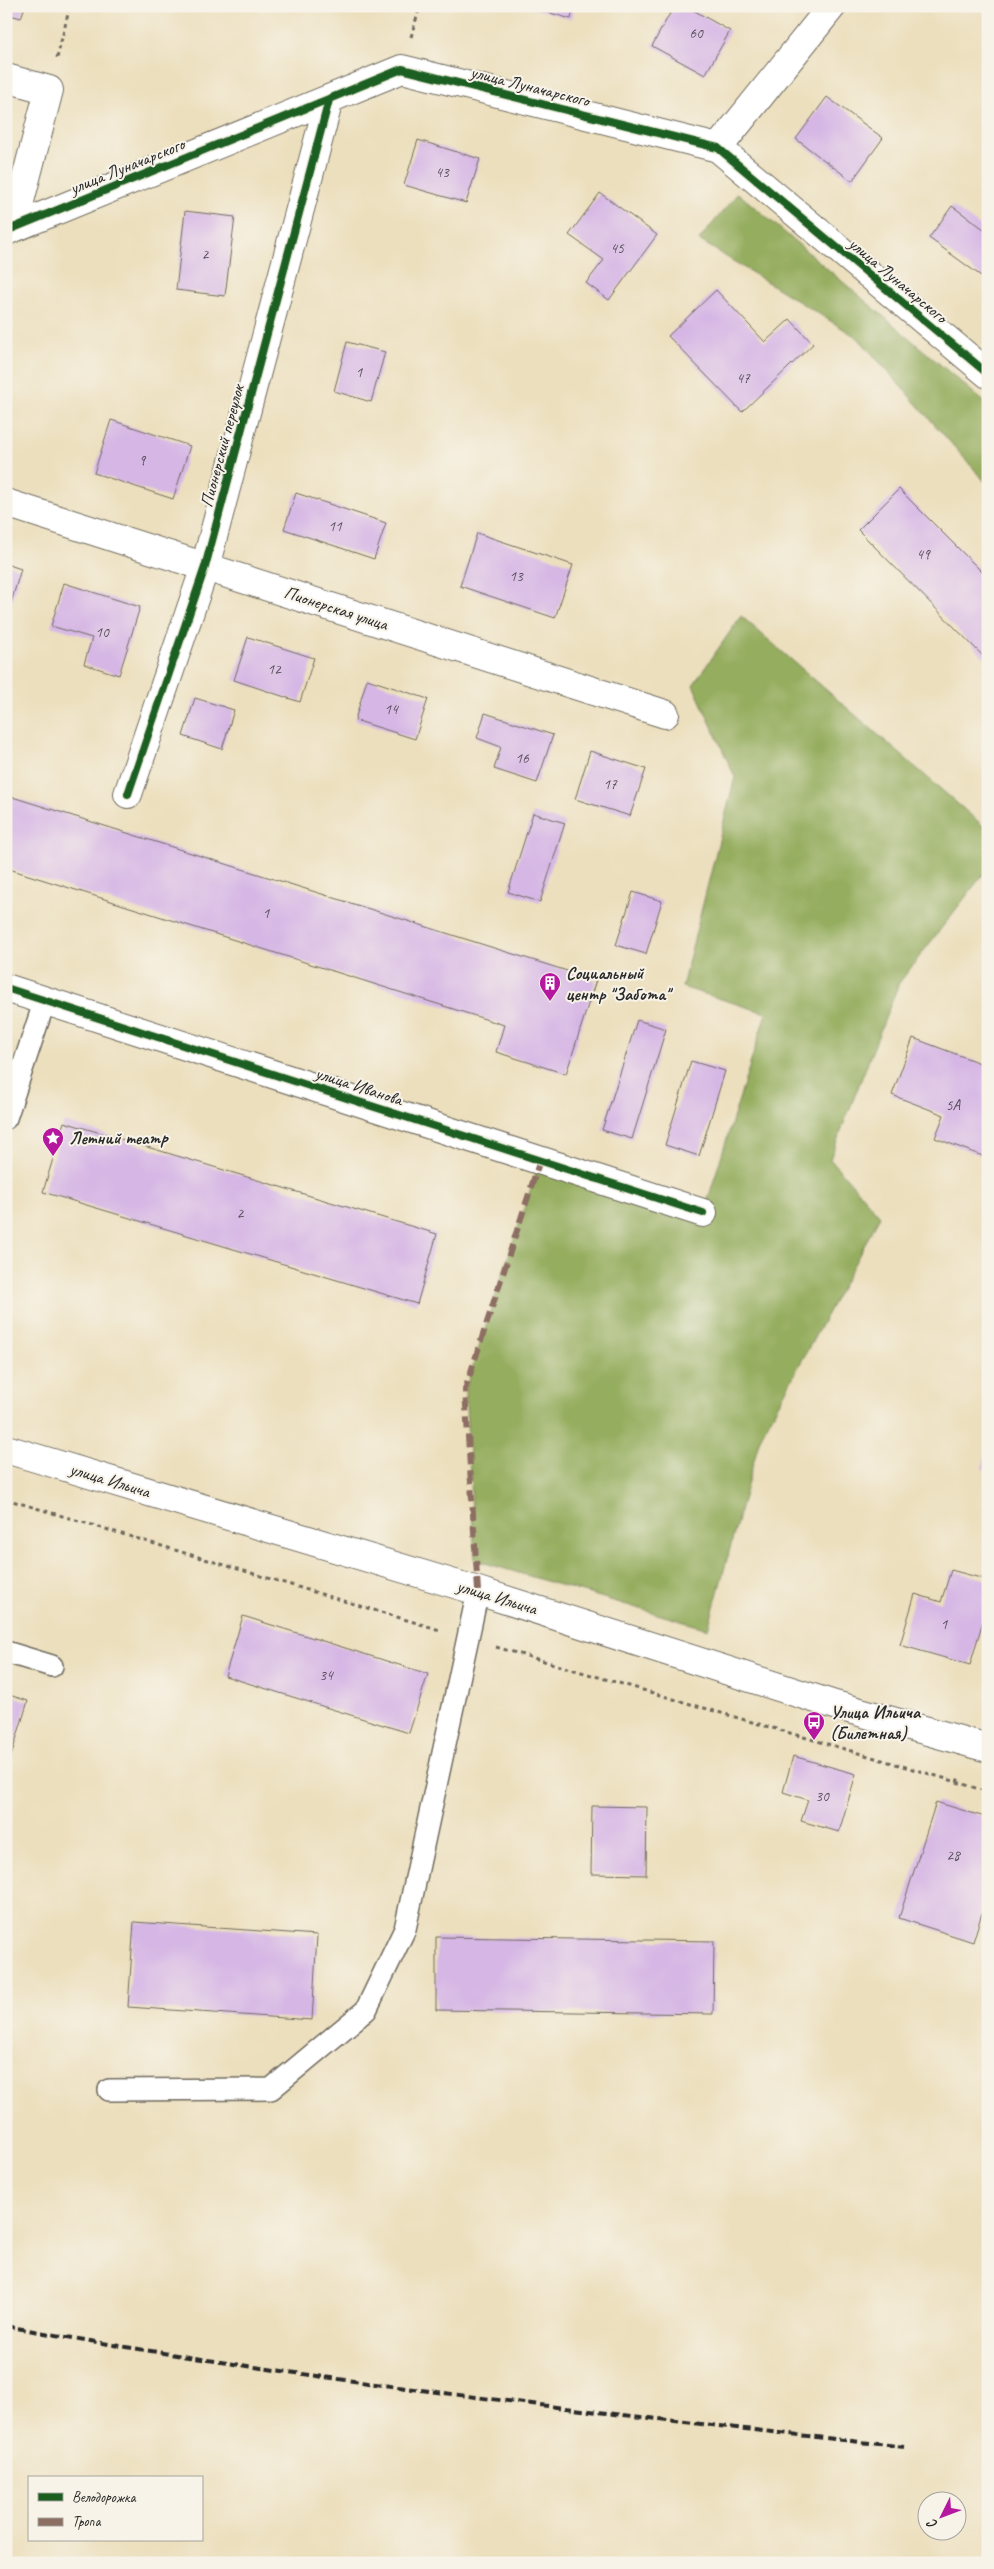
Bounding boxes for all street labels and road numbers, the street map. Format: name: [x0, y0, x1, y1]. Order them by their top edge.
street label: улица Луначарского: [467, 60, 593, 112]
street label: улица Луначарского: [65, 132, 189, 199]
street label: улица Луначарского: [843, 232, 953, 329]
street label: Пионерский переулок: [195, 380, 250, 510]
street label: Пионерская улица: [281, 581, 392, 636]
street label: улица Иванова: [312, 1061, 407, 1111]
street label: улица Ильича: [66, 1457, 154, 1503]
street label: улица Ильича: [453, 1574, 541, 1620]

